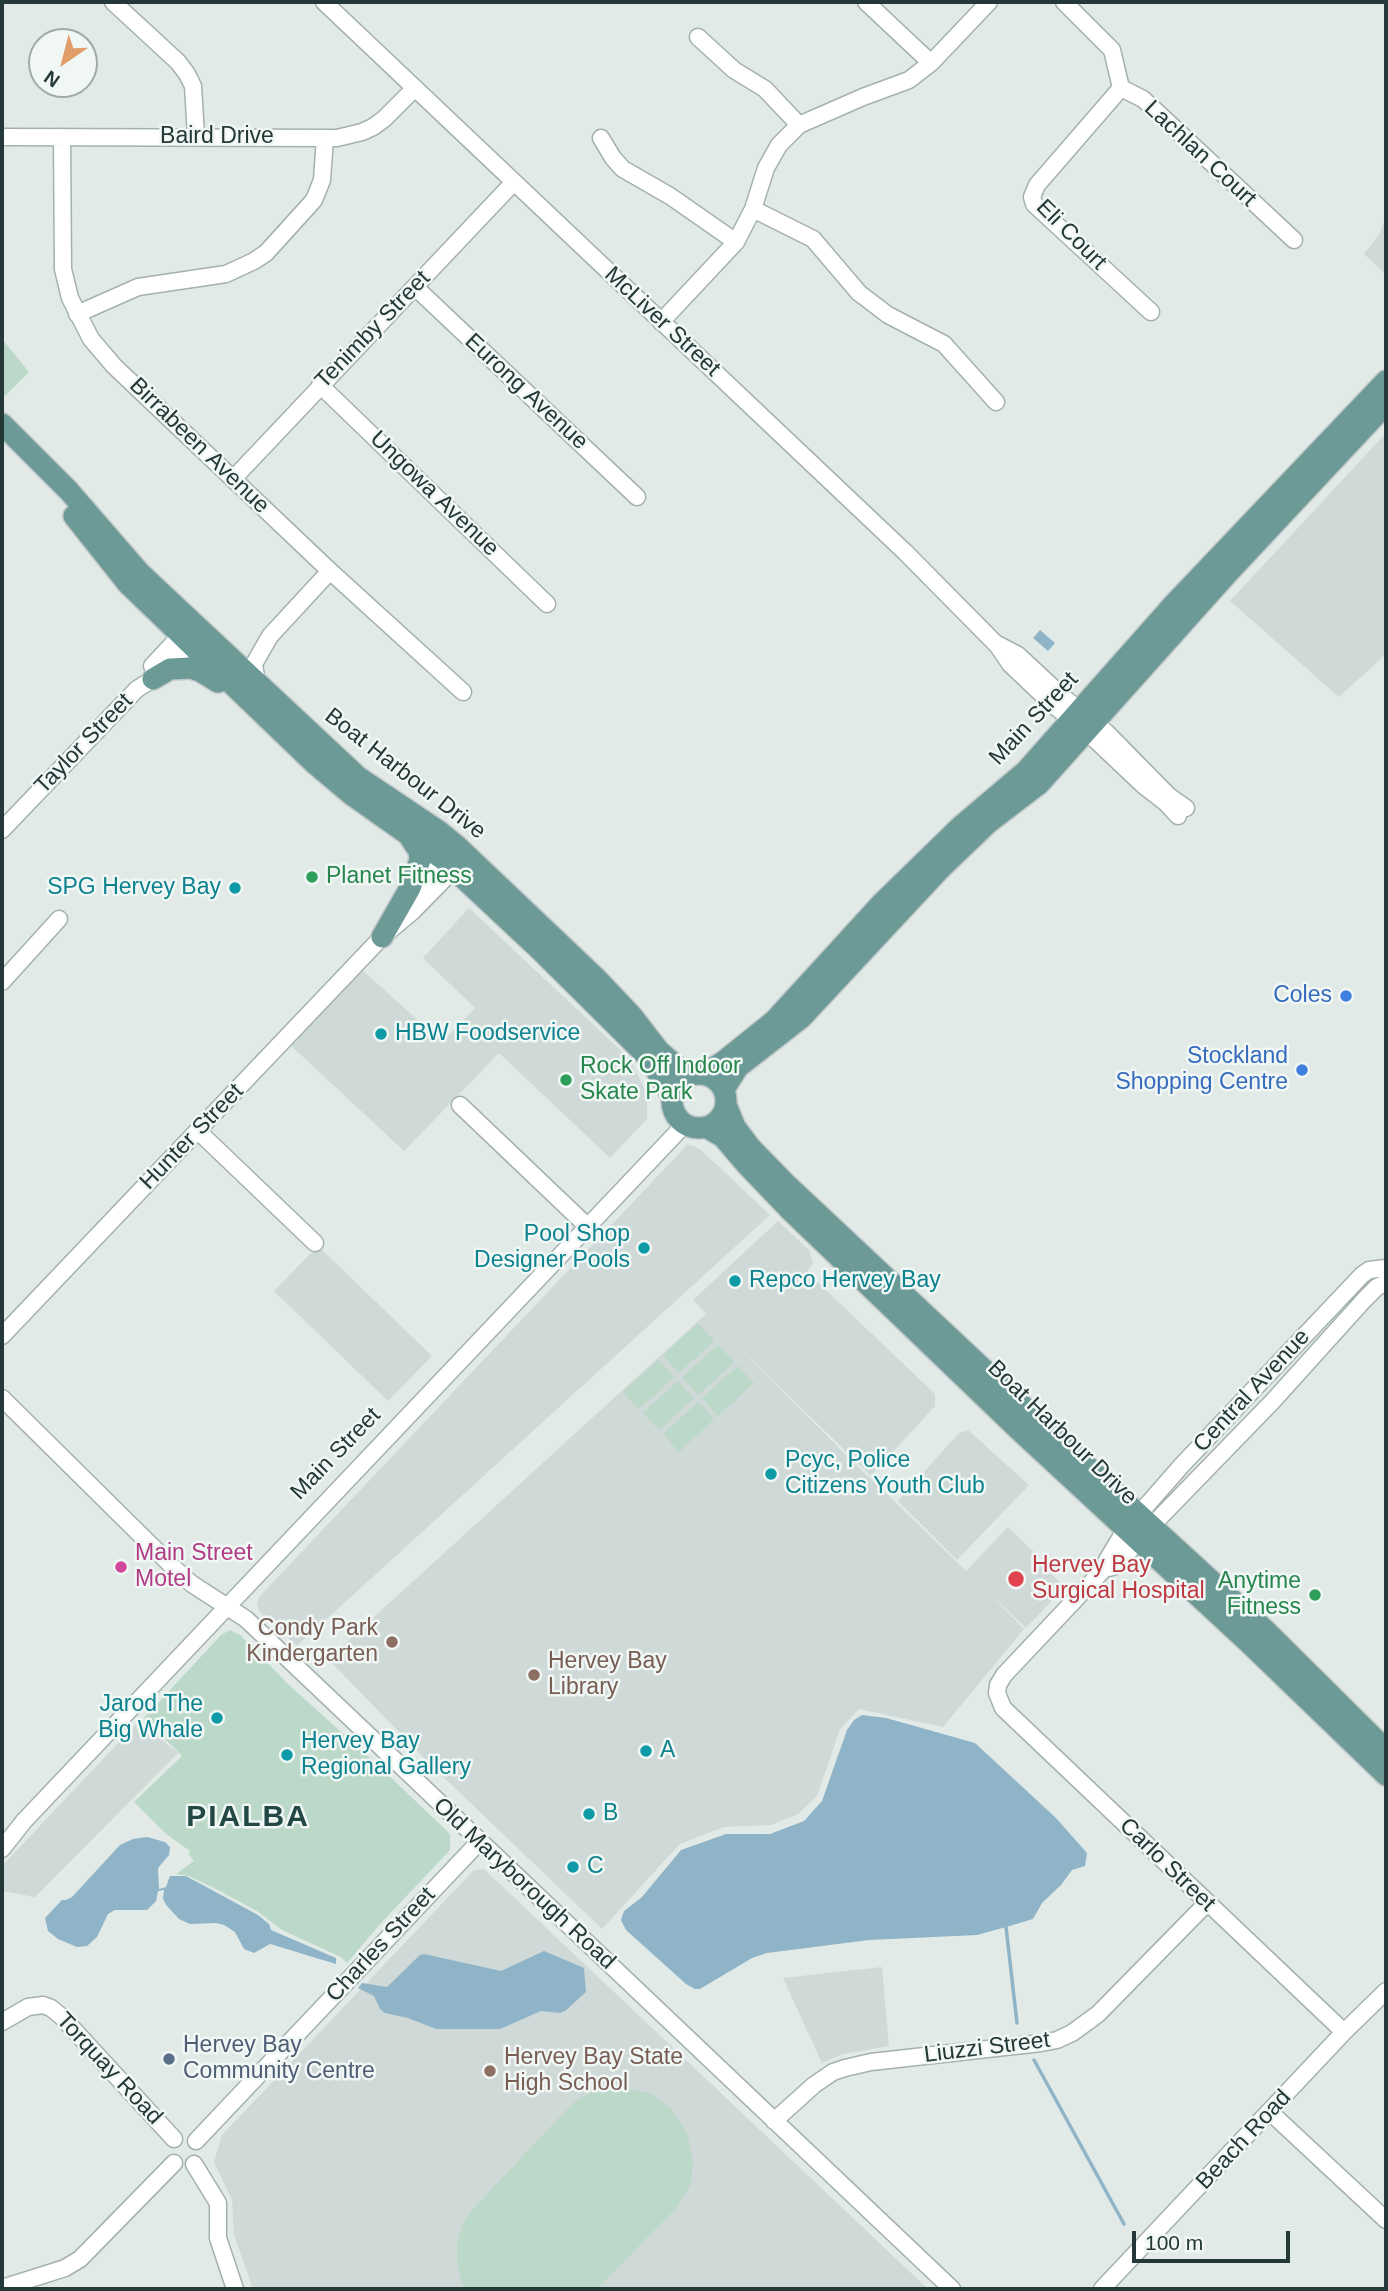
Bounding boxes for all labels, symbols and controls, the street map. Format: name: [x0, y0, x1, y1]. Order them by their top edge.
north arrow: [28, 28, 98, 98]
text: N: [40, 66, 63, 92]
street label: Lachlan Court: [1138, 95, 1262, 213]
street label: Baird Drive: [160, 123, 274, 151]
street label: Eli Court: [1030, 194, 1112, 276]
street label: McLiver Street: [598, 261, 726, 383]
street label: Tenimby Street: [310, 265, 436, 395]
street label: Eurong Avenue: [459, 328, 593, 456]
street label: Birrabeen Avenue: [123, 372, 275, 520]
street label: Ungowa Avenue: [364, 426, 504, 562]
street label: Main Street: [984, 667, 1084, 771]
street label: Taylor Street: [29, 688, 139, 800]
street label: Boat Harbour Drive: [319, 703, 491, 845]
place label: Planet Fitness: [326, 863, 472, 891]
marker: Planet Fitness: [304, 869, 320, 885]
place label: SPG Hervey Bay: [47, 874, 221, 902]
marker: SPG Hervey Bay: [227, 880, 243, 896]
place label: Coles: [1273, 982, 1332, 1010]
marker: Coles: [1338, 988, 1354, 1004]
place label: HBW Foodservice: [395, 1020, 580, 1048]
marker: HBW Foodservice: [373, 1026, 389, 1042]
place label: Stockland Shopping Centre: [1115, 1043, 1288, 1097]
place label: Rock Off Indoor Skate Park: [580, 1053, 741, 1107]
marker: Stockland Shopping Centre: [1294, 1062, 1310, 1078]
marker: Rock Off Indoor Skate Park: [558, 1072, 574, 1088]
street label: Hunter Street: [135, 1078, 249, 1196]
place label: Pool Shop Designer Pools: [474, 1221, 630, 1275]
marker: Pool Shop Designer Pools: [636, 1240, 652, 1256]
place label: Repco Hervey Bay: [749, 1267, 941, 1295]
marker: Repco Hervey Bay: [727, 1273, 743, 1289]
street label: Central Avenue: [1188, 1324, 1316, 1458]
street label: Boat Harbour Drive: [982, 1355, 1142, 1511]
street label: Main Street: [285, 1402, 387, 1506]
place label: Pcyc, Police Citizens Youth Club: [785, 1447, 985, 1501]
marker: Pcyc, Police Citizens Youth Club: [763, 1466, 779, 1482]
place label: Main Street Motel: [135, 1540, 253, 1594]
place label: Hervey Bay Surgical Hospital: [1032, 1552, 1205, 1606]
marker: Main Street Motel: [113, 1559, 129, 1575]
place label: Anytime Fitness: [1218, 1568, 1301, 1622]
marker: Hervey Bay Surgical Hospital: [1006, 1569, 1026, 1589]
marker: Anytime Fitness: [1307, 1587, 1323, 1603]
place label: Condy Park Kindergarten: [246, 1615, 378, 1669]
marker: Condy Park Kindergarten: [384, 1634, 400, 1650]
place label: Hervey Bay Library: [548, 1648, 667, 1702]
marker: Hervey Bay Library: [526, 1667, 542, 1683]
place label: Jarod The Big Whale: [98, 1691, 203, 1745]
marker: Jarod The Big Whale: [209, 1710, 225, 1726]
place label: Hervey Bay Regional Gallery: [301, 1728, 471, 1782]
place label: A: [660, 1737, 675, 1765]
marker: A: [638, 1743, 654, 1759]
marker: Hervey Bay Regional Gallery: [279, 1747, 295, 1763]
street label: Old Maryborough Road: [427, 1792, 621, 1976]
district label: PIALBA: [187, 1800, 309, 1836]
place label: B: [603, 1800, 618, 1828]
marker: B: [581, 1806, 597, 1822]
street label: Carlo Street: [1113, 1812, 1221, 1918]
place label: C: [587, 1853, 604, 1881]
marker: C: [565, 1859, 581, 1875]
street label: Charles Street: [321, 1882, 441, 2008]
street label: Torquay Road: [50, 2007, 168, 2131]
street label: Liuzzi Street: [923, 2027, 1051, 2069]
place label: Hervey Bay Community Centre: [183, 2032, 375, 2086]
place label: Hervey Bay State High School: [504, 2044, 683, 2098]
marker: Hervey Bay Community Centre: [161, 2051, 177, 2067]
marker: Hervey Bay State High School: [482, 2063, 498, 2079]
street label: Beach Road: [1191, 2084, 1297, 2196]
scale bar: [1136, 2218, 1294, 2262]
text: 100 m: [1145, 2231, 1203, 2254]

